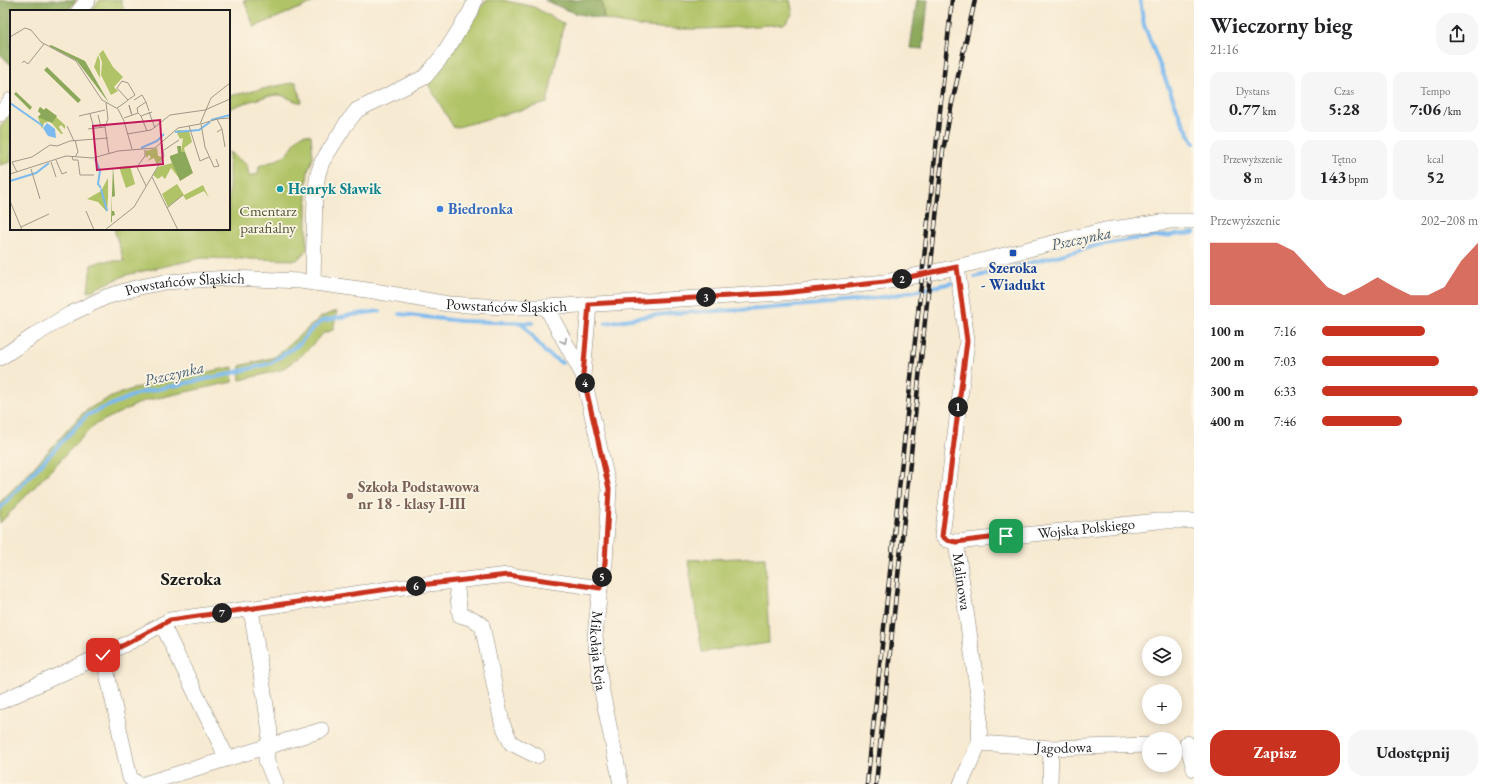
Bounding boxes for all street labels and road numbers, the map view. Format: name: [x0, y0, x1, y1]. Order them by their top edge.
street label: Powstańców Śląskich: [122, 268, 246, 300]
street label: Powstańców Śląskich: [446, 294, 568, 316]
street label: Wojska Polskiego: [1037, 513, 1136, 542]
street label: Malinowa: [949, 552, 976, 612]
street label: Mikołaja Reja: [586, 610, 611, 692]
street label: Jagodowa: [1033, 737, 1092, 757]

